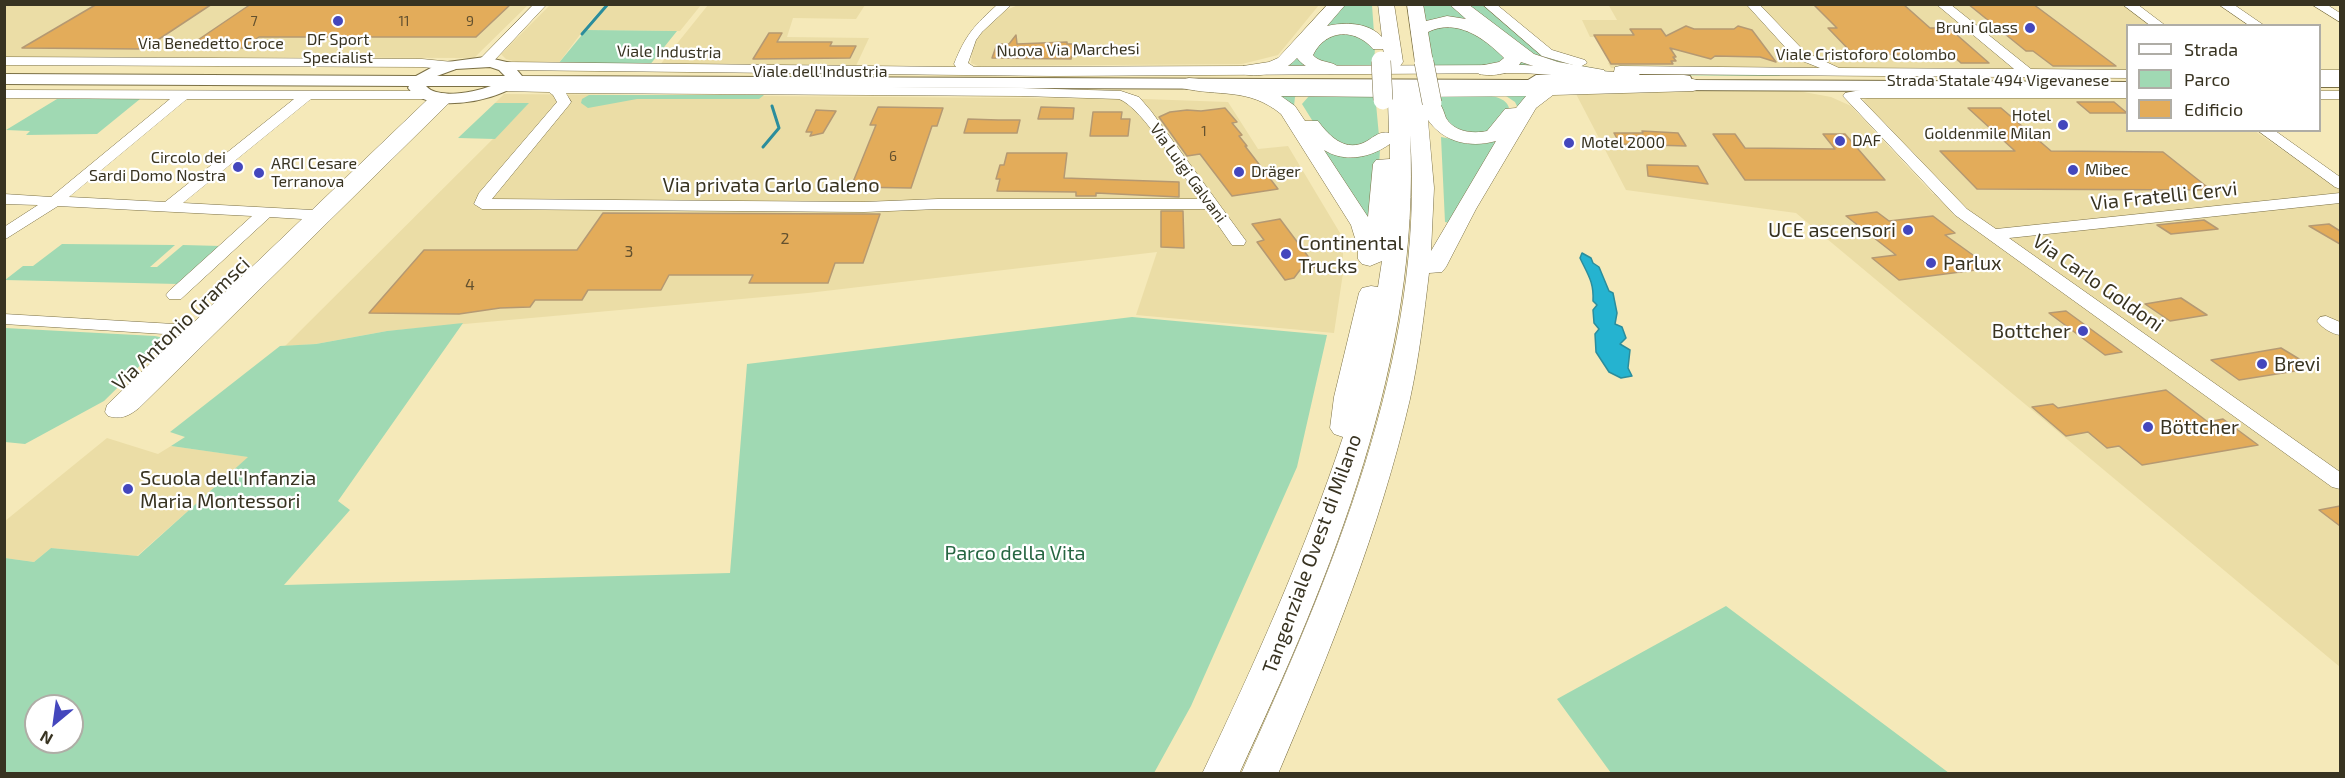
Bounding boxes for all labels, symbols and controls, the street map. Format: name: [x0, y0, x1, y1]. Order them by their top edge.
house number: 7: [250, 13, 258, 29]
house number: 11: [398, 13, 410, 29]
house number: 9: [466, 13, 474, 29]
marker: DF Sport Specialist: [331, 14, 345, 28]
place label: Bruni Glass: [1936, 18, 2018, 38]
marker: Bruni Glass: [2023, 21, 2037, 35]
legend: [2126, 24, 2321, 132]
place label: DF Sport Specialist: [303, 30, 373, 68]
street label: Via Benedetto Croce: [138, 34, 284, 54]
text: Strada: [2184, 38, 2238, 60]
street label: Nuova Via Marchesi: [996, 39, 1140, 61]
street label: Viale Industria: [617, 41, 721, 63]
street label: Viale Cristoforo Colombo: [1776, 45, 1956, 65]
street label: Viale dell'Industria: [753, 62, 887, 82]
text: Parco: [2184, 68, 2230, 90]
street label: Strada Statale 494 Vigevanese: [1887, 71, 2109, 91]
text: Edificio: [2184, 98, 2243, 120]
place label: Hotel Goldenmile Milan: [1924, 106, 2051, 144]
marker: Hotel Goldenmile Milan: [2056, 118, 2070, 132]
street label: Via Luigi Galvani: [1146, 120, 1230, 226]
house number: 1: [1201, 123, 1207, 139]
place label: DAF: [1852, 131, 1881, 151]
place label: Motel 2000: [1581, 133, 1665, 153]
marker: DAF: [1833, 134, 1847, 148]
marker: Motel 2000: [1562, 136, 1576, 150]
place label: Circolo dei Sardi Domo Nostra: [89, 148, 226, 186]
house number: 6: [889, 148, 897, 164]
place label: ARCI Cesare Terranova: [271, 154, 357, 192]
marker: Circolo dei Sardi Domo Nostra: [231, 160, 245, 174]
place label: Mibec: [2085, 160, 2129, 180]
place label: Dräger: [1251, 162, 1301, 182]
marker: Mibec: [2066, 163, 2080, 177]
marker: Dräger: [1232, 165, 1246, 179]
marker: ARCI Cesare Terranova: [252, 166, 266, 180]
street label: Via privata Carlo Galeno: [662, 173, 880, 197]
street label: Via Fratelli Cervi: [2089, 176, 2239, 216]
place label: UCE ascensori: [1768, 218, 1896, 242]
marker: UCE ascensori: [1901, 223, 1915, 237]
house number: 2: [781, 229, 789, 249]
street label: Via Carlo Goldoni: [2028, 229, 2168, 337]
place label: Continental Trucks: [1298, 231, 1403, 278]
house number: 3: [625, 242, 633, 262]
marker: Continental Trucks: [1279, 247, 1293, 261]
place label: Parlux: [1943, 251, 2002, 275]
street label: Via Antonio Gramsci: [107, 252, 255, 396]
marker: Parlux: [1924, 256, 1938, 270]
house number: 4: [465, 275, 475, 295]
place label: Bottcher: [1992, 319, 2071, 343]
marker: Bottcher: [2076, 324, 2090, 338]
place label: Brevi: [2274, 352, 2320, 376]
marker: Brevi: [2255, 357, 2269, 371]
place label: Böttcher: [2160, 415, 2239, 439]
marker: Böttcher: [2141, 420, 2155, 434]
street label: Tangenziale Ovest di Milano: [1257, 431, 1367, 677]
place label: Scuola dell'Infanzia Maria Montessori: [140, 466, 316, 513]
marker: Scuola dell'Infanzia Maria Montessori: [121, 482, 135, 496]
park label: Parco della Vita: [944, 541, 1086, 565]
north arrow: [24, 694, 84, 754]
text: N: [36, 727, 56, 750]

